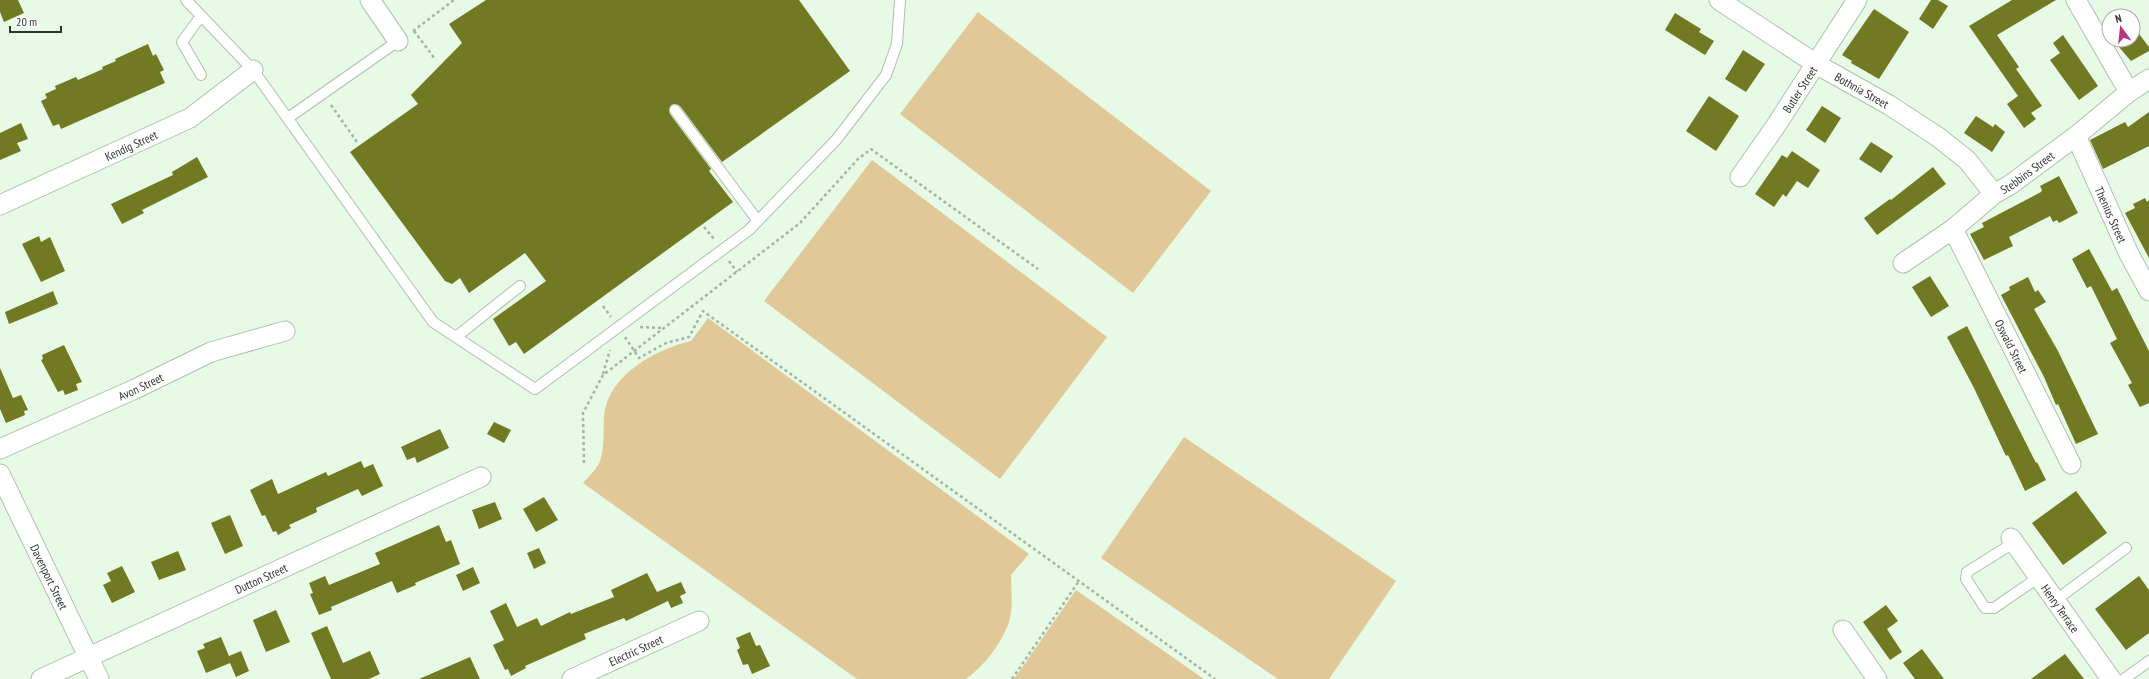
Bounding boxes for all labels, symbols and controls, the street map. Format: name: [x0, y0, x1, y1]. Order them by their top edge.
scale bar: [10, 8, 61, 34]
north arrow: [2101, 8, 2141, 48]
text: N: [2114, 11, 2123, 26]
text: 20 m: [16, 14, 37, 29]
street label: Butler Street: [1779, 62, 1820, 115]
street label: Bothnia Street: [1832, 69, 1892, 111]
street label: Kendig Street: [102, 126, 160, 164]
street label: Stebbins Street: [1997, 147, 2057, 197]
street label: Thenius Street: [2092, 184, 2131, 246]
street label: Oswald Street: [1992, 317, 2032, 376]
street label: Avon Street: [116, 369, 166, 403]
street label: Davenport Street: [27, 542, 72, 612]
street label: Dutton Street: [232, 559, 290, 597]
street label: Henry Terrace: [2038, 581, 2083, 635]
street label: Electric Street: [606, 631, 666, 669]

